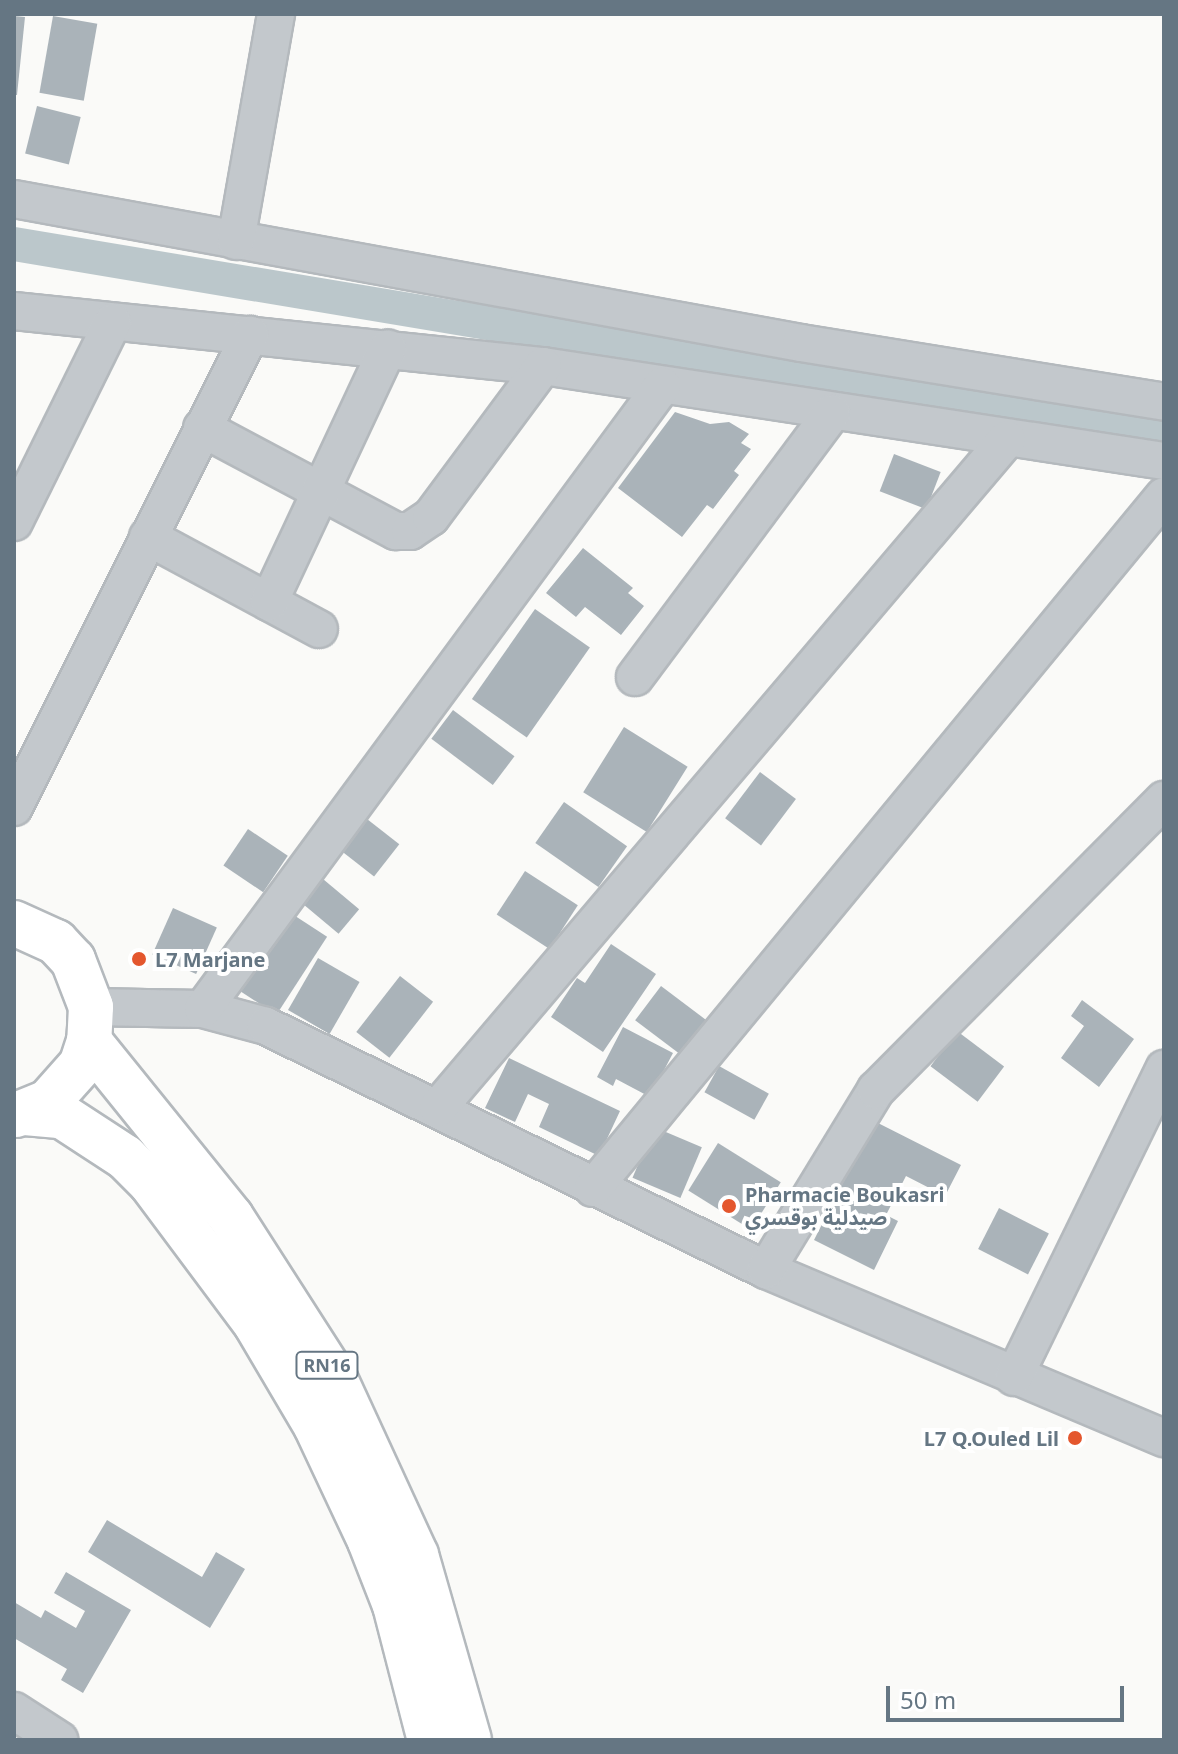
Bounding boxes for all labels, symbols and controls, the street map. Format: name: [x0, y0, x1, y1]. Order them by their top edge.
place label: L7 Marjane: [155, 947, 265, 971]
marker: L7 Marjane: [130, 950, 148, 968]
place label: Pharmacie Boukasri صيدلية بوقسري: [745, 1182, 944, 1229]
marker: Pharmacie Boukasri صيدلية بوقسري: [720, 1197, 738, 1215]
road number: RN16: [295, 1351, 359, 1379]
place label: L7 Q.Ouled Lil: [924, 1426, 1059, 1450]
marker: L7 Q.Ouled Lil: [1066, 1429, 1084, 1447]
scale bar: [890, 1670, 1128, 1720]
text: 50 m: [900, 1683, 956, 1716]

